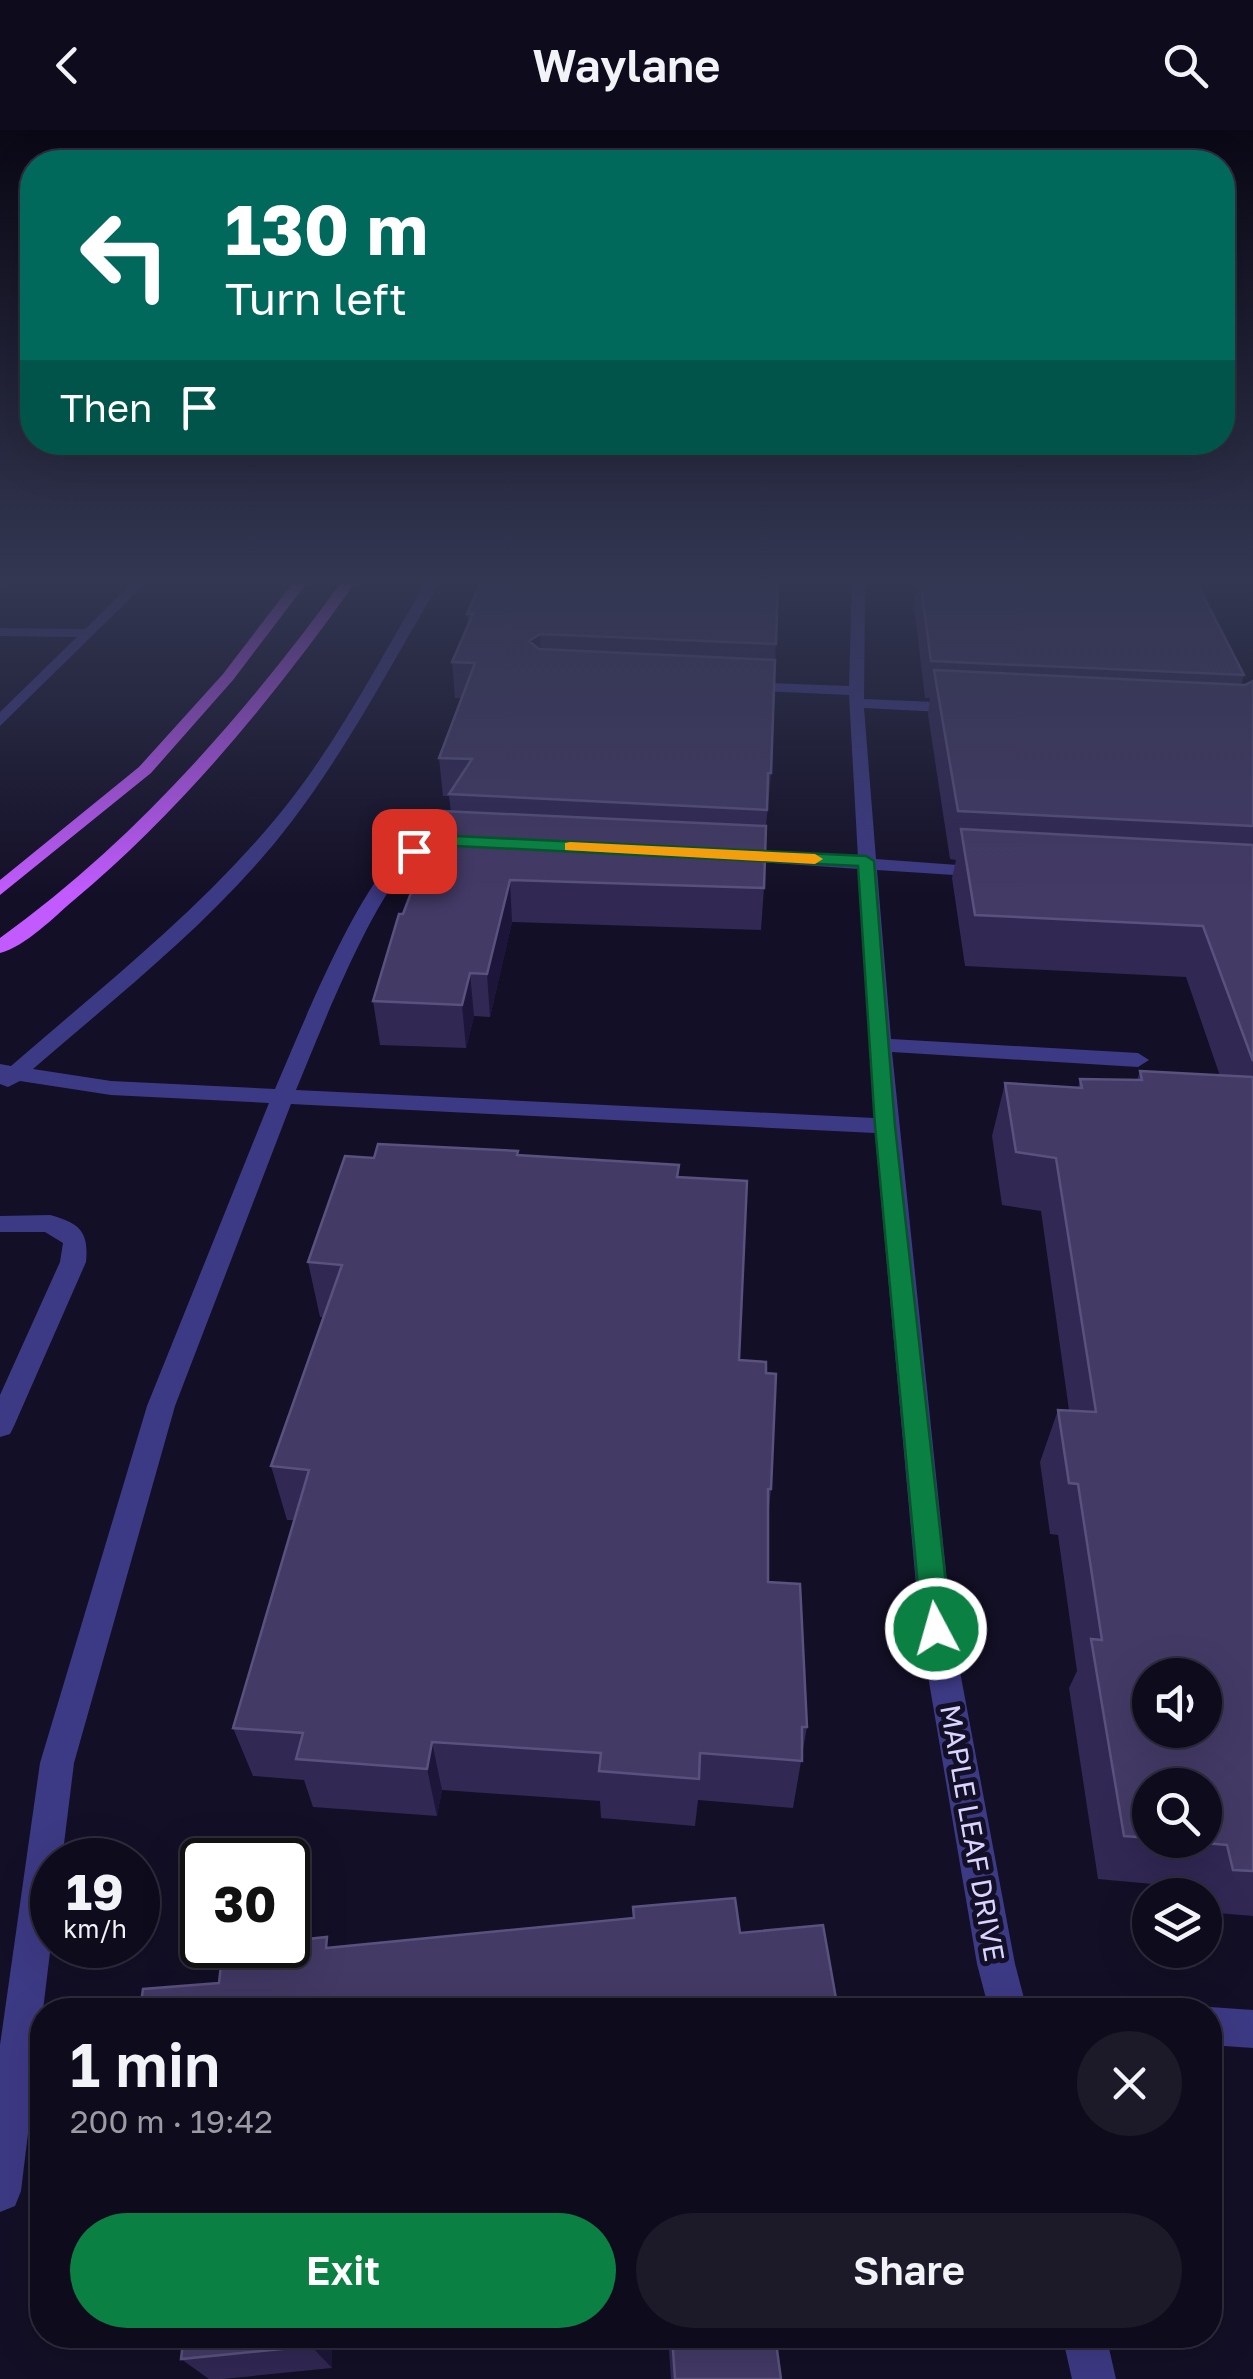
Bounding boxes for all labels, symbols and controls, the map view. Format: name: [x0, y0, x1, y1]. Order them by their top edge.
icon: back: [40, 38, 95, 93]
text: Waylane: [533, 38, 720, 92]
icon: search: [1158, 38, 1213, 93]
text: 130 m: [225, 186, 428, 270]
icon: left: [60, 190, 190, 320]
text: Turn left: [225, 271, 407, 325]
icon: arrive: [172, 380, 227, 435]
text: Then: [60, 385, 152, 430]
pin: [372, 809, 457, 894]
icon: arrive: [387, 824, 442, 879]
position arrow: [884, 1577, 988, 1681]
map controls: [1132, 1658, 1222, 1968]
button: sound: [1132, 1658, 1222, 1748]
street label: MAPLE LEAF DRIVE: [934, 1702, 1012, 1964]
button: search: [1132, 1768, 1222, 1858]
speed limit sign: 30: [180, 1838, 310, 1968]
text: 19: [66, 1861, 124, 1921]
button: layers: [1132, 1878, 1222, 1968]
text: km/h: [63, 1913, 127, 1944]
text: 1 min: [70, 2028, 220, 2100]
button: close: [1077, 2031, 1182, 2136]
text: 200 m · 19:42: [70, 2102, 273, 2140]
button: Exit: [70, 2213, 616, 2328]
button: Share: [636, 2213, 1182, 2328]

